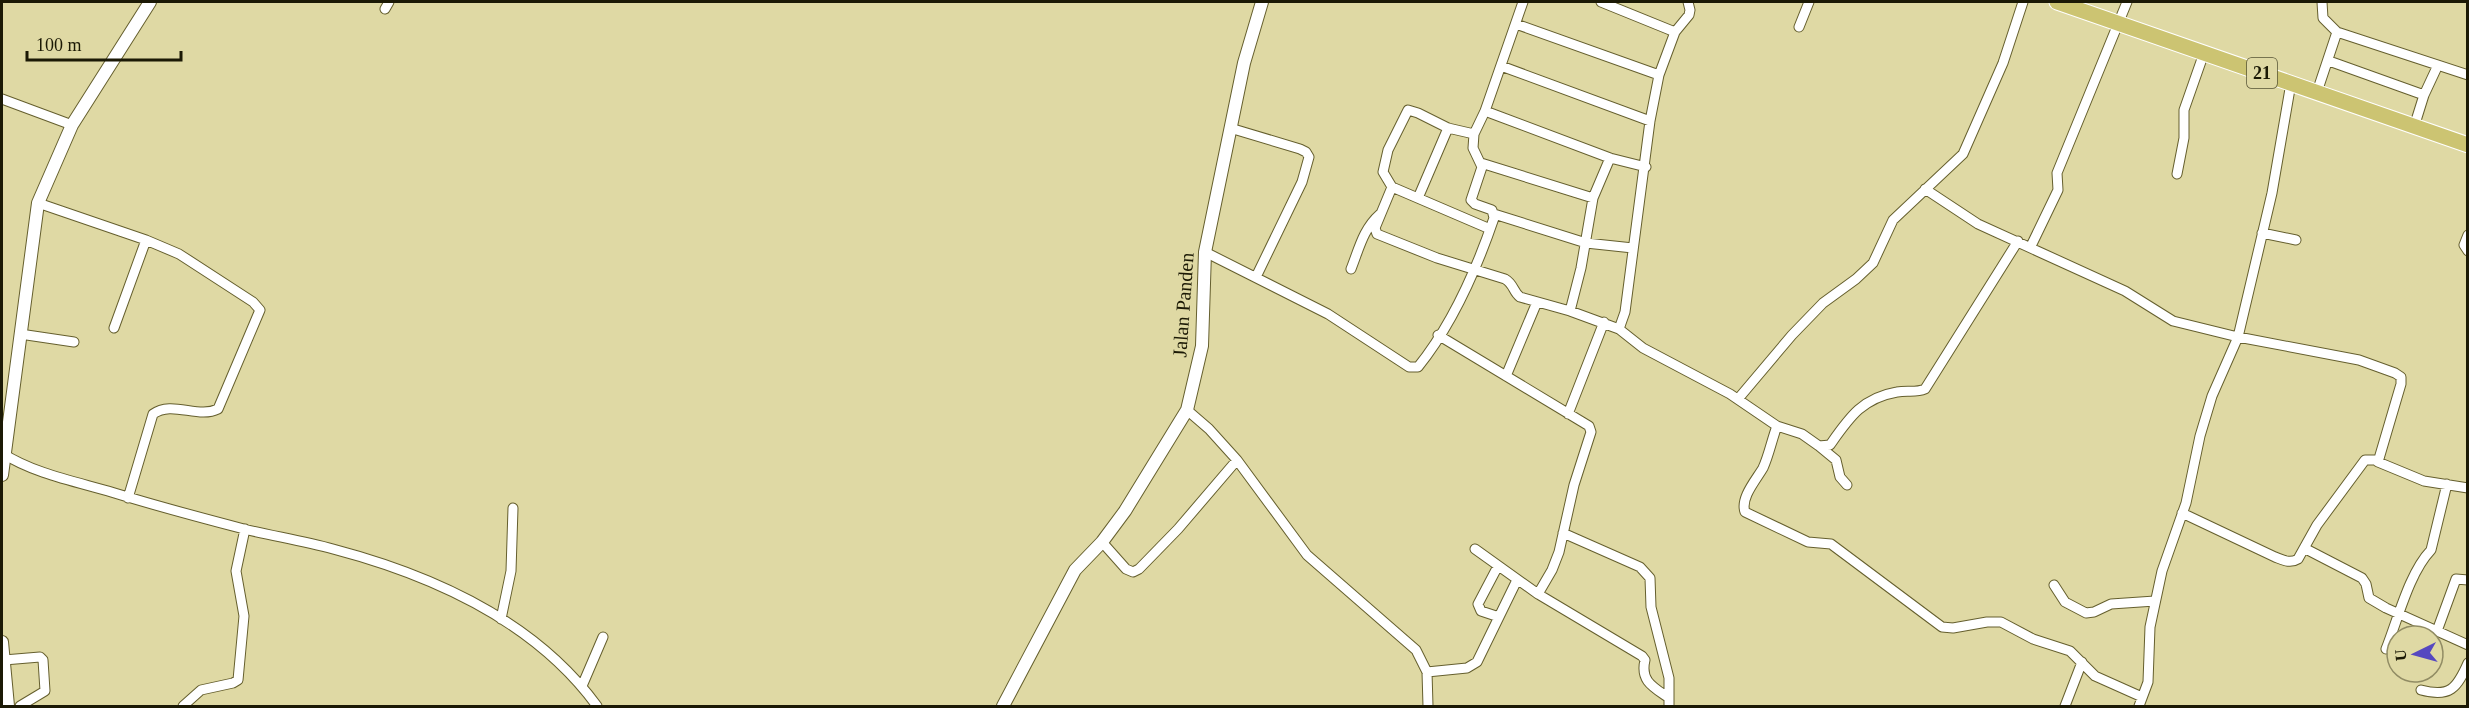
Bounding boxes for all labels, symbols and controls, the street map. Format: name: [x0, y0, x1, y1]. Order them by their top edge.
scale bar: [27, 24, 182, 62]
text: 100 m: [36, 35, 82, 55]
road number: 21: [2247, 58, 2277, 88]
street label: Jalan Panden: [1168, 252, 1198, 358]
north arrow: [2385, 624, 2445, 684]
text: U: [2392, 648, 2410, 662]

